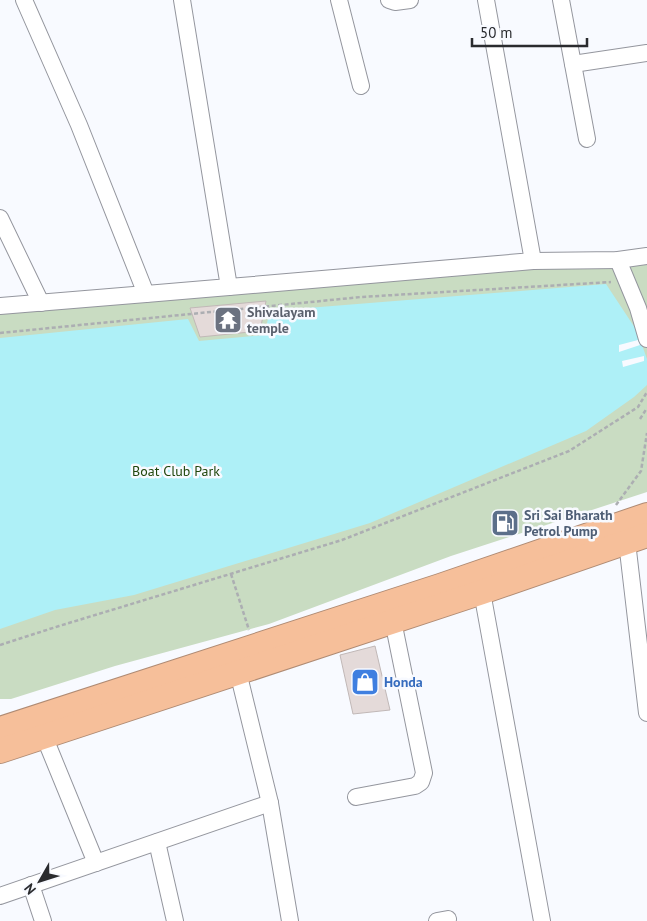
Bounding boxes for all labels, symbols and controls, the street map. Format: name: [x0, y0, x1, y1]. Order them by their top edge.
scale bar: [472, 15, 587, 47]
text: 50 m: [480, 23, 513, 42]
place label: Shivalayam temple: [247, 303, 315, 337]
temple icon: Shivalayam temple: [213, 305, 243, 335]
park label: Boat Club Park: [132, 462, 220, 480]
place label: Sri Sai Bharath Petrol Pump: [524, 506, 613, 540]
fuel station icon: Sri Sai Bharath Petrol Pump: [490, 508, 520, 538]
shop icon: Honda: [350, 667, 380, 697]
place label: Honda: [384, 673, 423, 691]
north arrow: [15, 856, 65, 906]
text: N: [20, 880, 40, 898]

